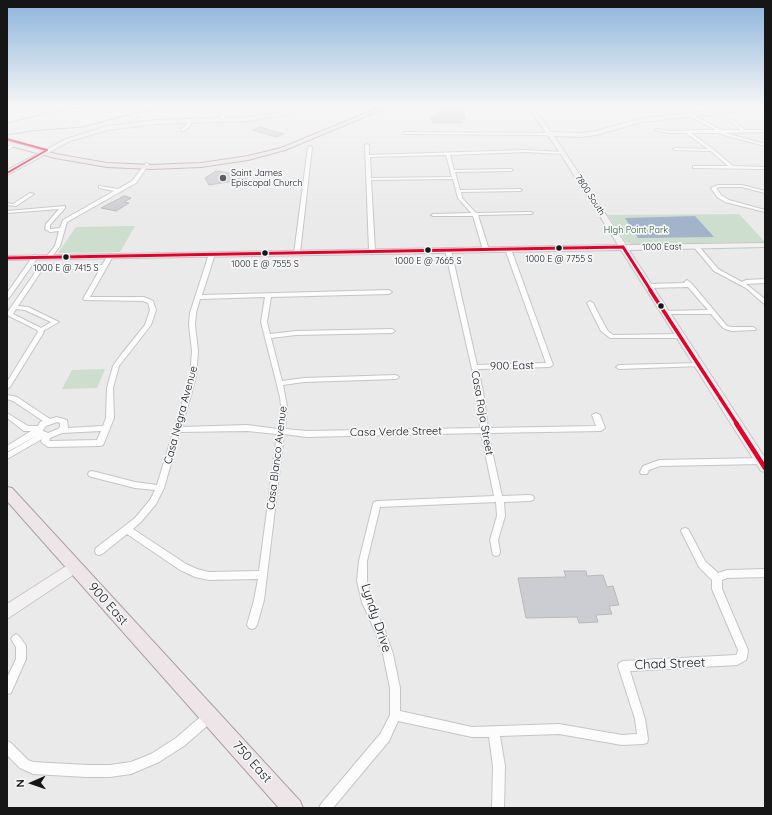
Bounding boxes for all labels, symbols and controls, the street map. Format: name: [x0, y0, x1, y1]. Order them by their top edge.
place label: Saint James Episcopal Church: [231, 168, 302, 189]
marker: Saint James Episcopal Church: [218, 173, 228, 183]
street label: 7800 South: [573, 173, 607, 217]
park label: HIgh Point Park: [604, 225, 668, 235]
street label: 1000 East: [642, 241, 682, 253]
marker: 1000 E @ 7755 S: [554, 243, 564, 253]
marker: 1000 E @ 7665 S: [423, 245, 433, 255]
marker: 1000 E @ 7555 S: [260, 248, 270, 258]
marker: 1000 E @ 7415 S: [61, 252, 71, 262]
place label: 1000 E @ 7755 S: [525, 254, 593, 264]
place label: 1000 E @ 7665 S: [394, 256, 462, 266]
place label: 1000 E @ 7555 S: [231, 259, 299, 269]
place label: 1000 E @ 7415 S: [33, 263, 99, 273]
unlabelled marker: [656, 301, 666, 311]
street label: 900 East: [490, 359, 534, 373]
street label: Casa Negra Avenue: [162, 364, 200, 466]
street label: Casa Roja Street: [468, 370, 496, 456]
street label: Casa Blanco Avenue: [264, 405, 290, 511]
street label: Casa Verde Street: [350, 425, 442, 439]
street label: 900 East: [85, 579, 131, 629]
street label: Lyndy Drive: [358, 582, 394, 654]
street label: Chad Street: [634, 655, 706, 673]
street label: 750 East: [229, 738, 275, 786]
north arrow: [12, 763, 52, 803]
text: N: [13, 779, 27, 788]

